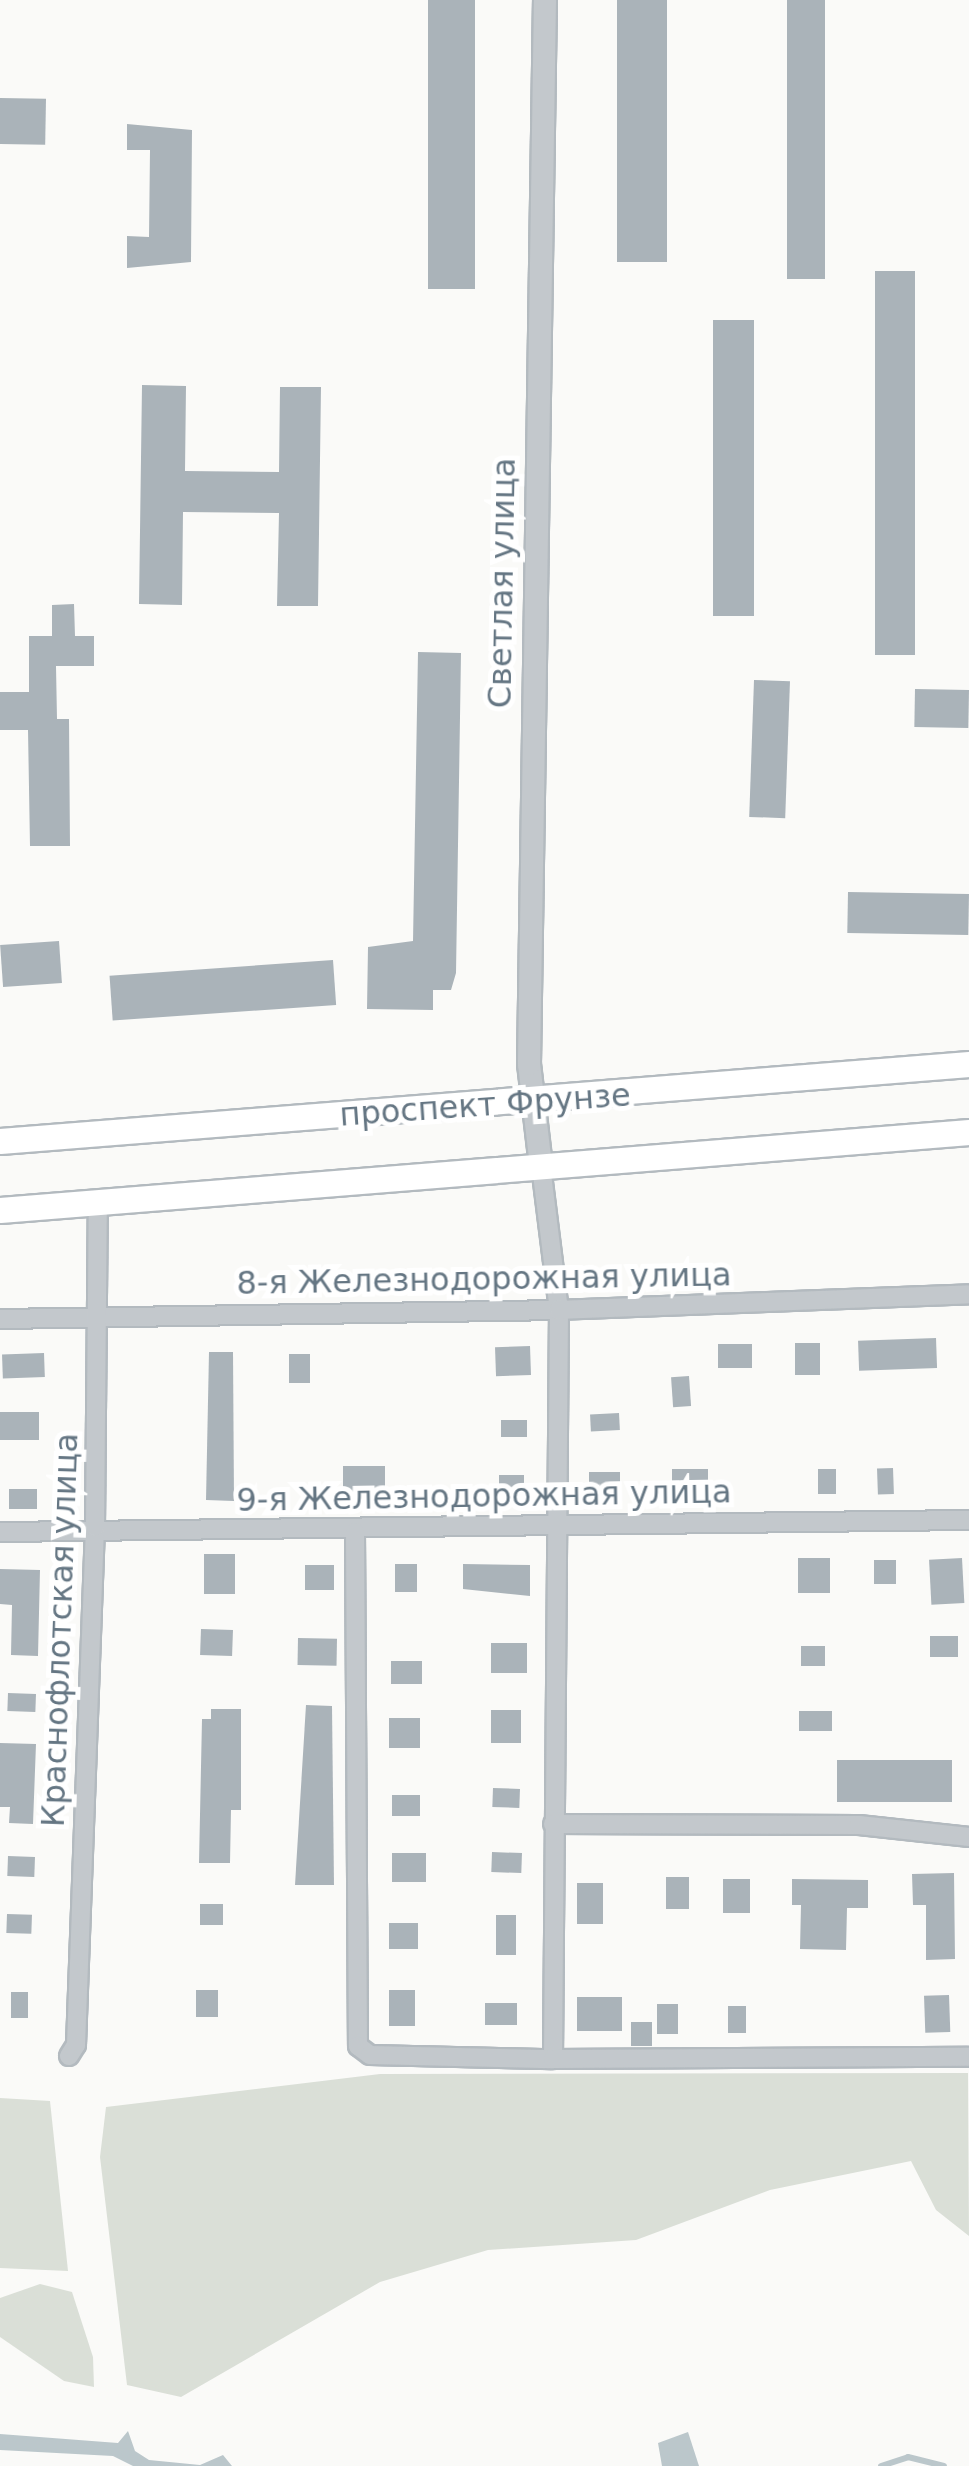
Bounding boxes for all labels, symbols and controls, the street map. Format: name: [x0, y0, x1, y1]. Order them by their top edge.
street label: Светлая улица: [481, 457, 523, 709]
street label: проспект Фрунзе: [338, 1076, 632, 1134]
street label: 8-я Железнодорожная улица: [236, 1255, 732, 1303]
street label: Краснофлотская улица: [34, 1432, 86, 1828]
street label: 9-я Железнодорожная улица: [236, 1472, 732, 1520]

